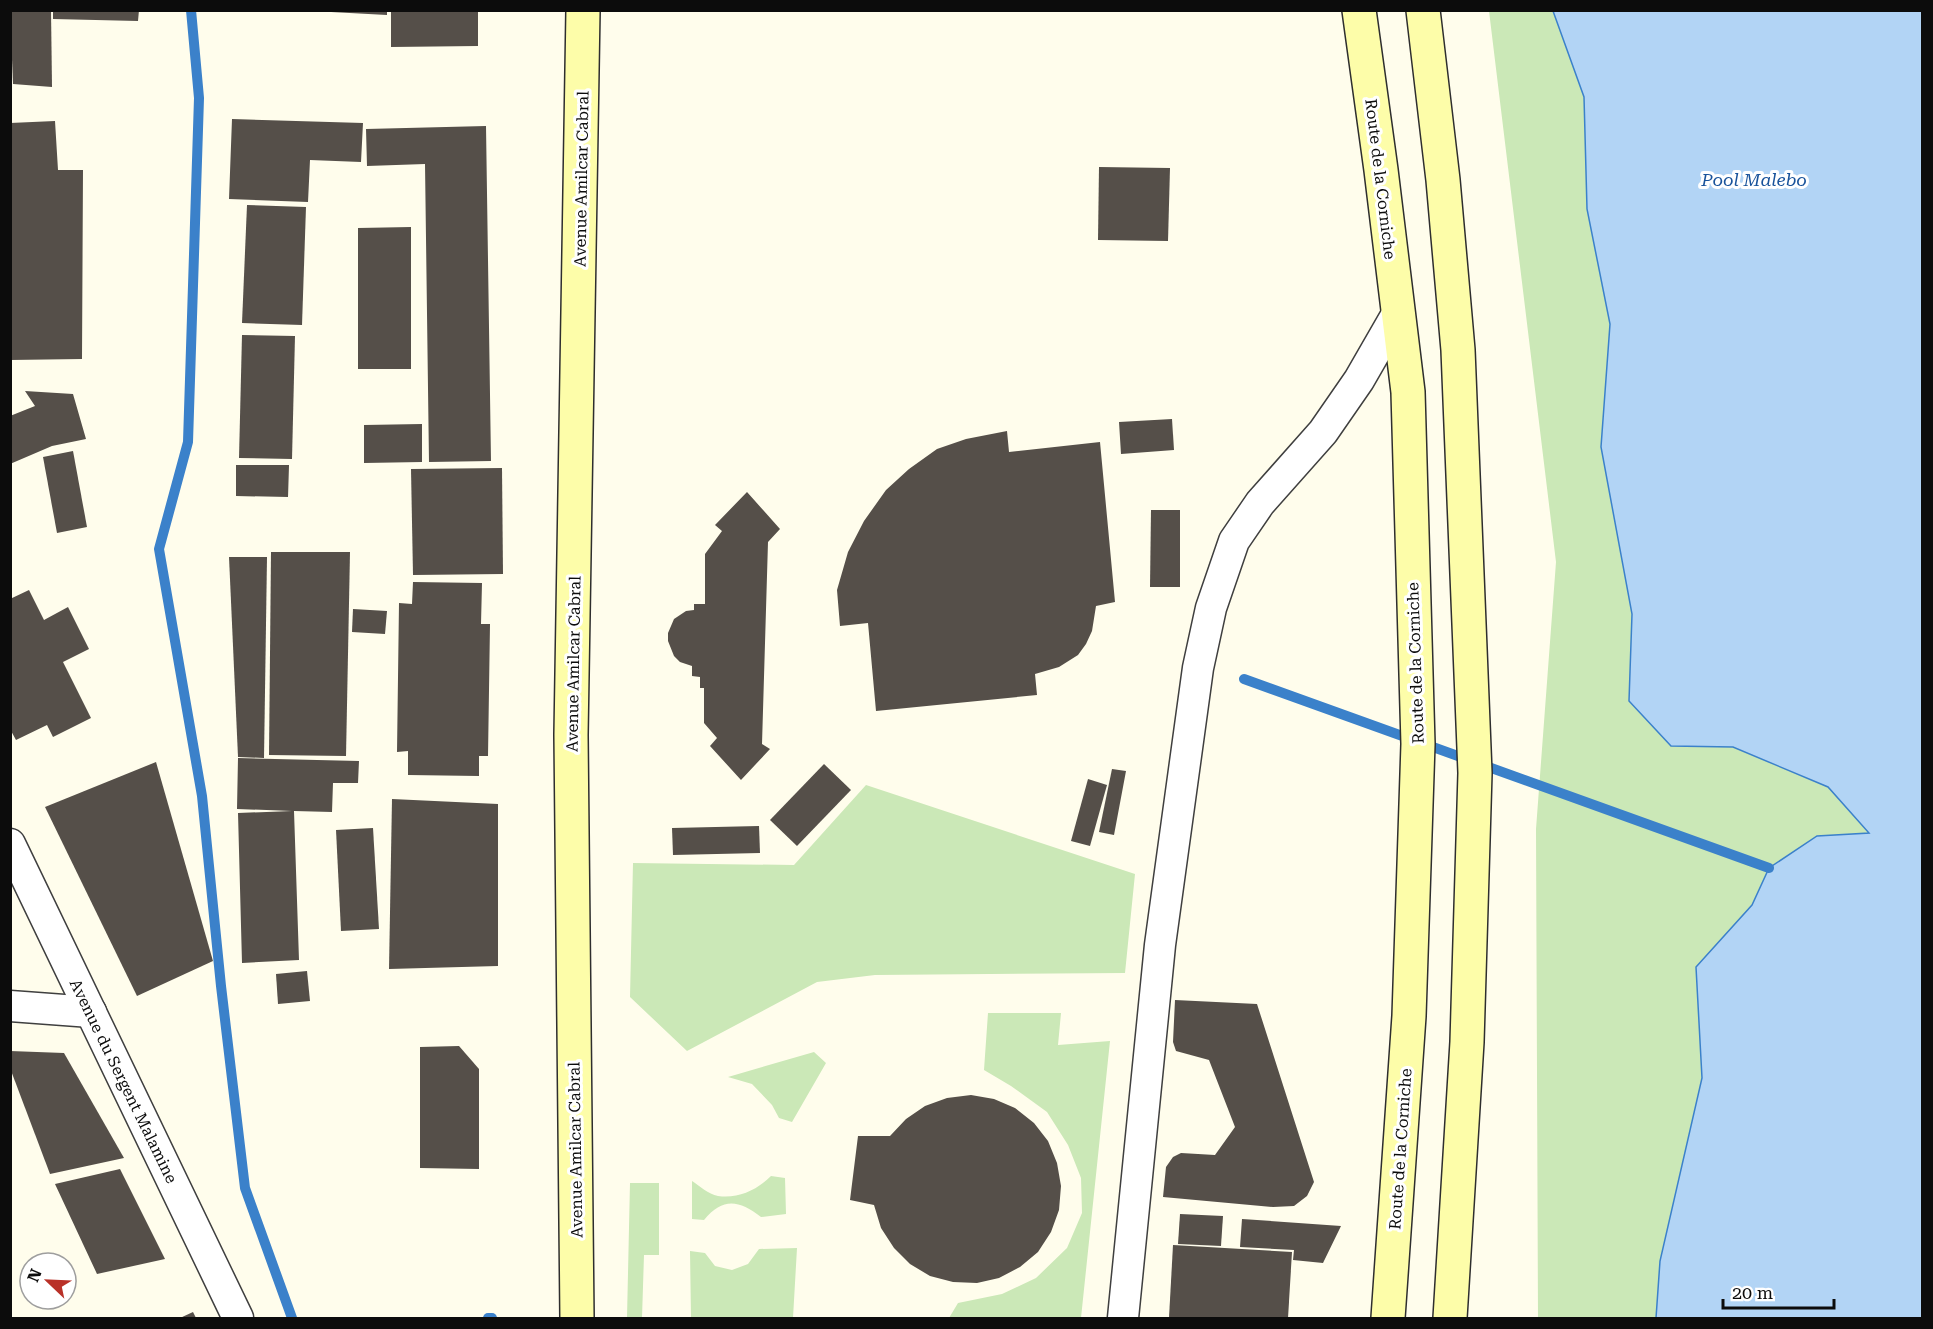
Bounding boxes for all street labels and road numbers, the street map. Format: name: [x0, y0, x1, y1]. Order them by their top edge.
street label: Avenue Amilcar Cabral: [570, 91, 593, 267]
street label: Route de la Corniche: [1361, 98, 1400, 261]
street label: Avenue Amilcar Cabral: [562, 576, 585, 752]
street label: Route de la Corniche: [1403, 582, 1428, 744]
street label: Avenue du Sergent Malamine: [66, 976, 182, 1187]
street label: Avenue Amilcar Cabral: [564, 1062, 587, 1238]
street label: Route de la Corniche: [1385, 1068, 1416, 1230]

